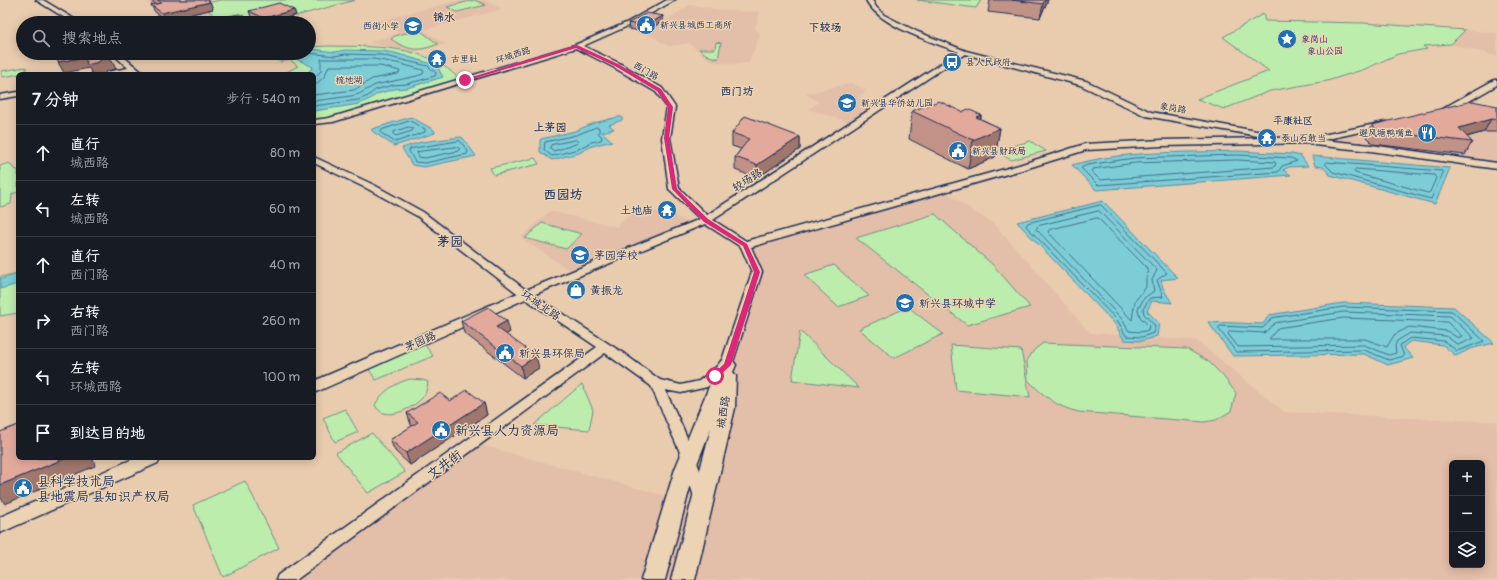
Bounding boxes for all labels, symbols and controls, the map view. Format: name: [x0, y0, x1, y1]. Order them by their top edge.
district label: 锦水: [433, 11, 455, 24]
public building icon: 新兴县城西工商所: [635, 14, 657, 36]
school or university icon: 西街小学: [402, 15, 424, 37]
search box: [16, 16, 316, 60]
place label: 新兴县城西工商所: [660, 20, 732, 31]
place label: 西街小学: [363, 21, 399, 32]
district label: 下较场: [809, 21, 842, 34]
icon: search: [30, 27, 52, 49]
place icon: 象岗山: [1276, 28, 1298, 50]
text: 搜索地点: [62, 29, 122, 48]
place label: 象岗山: [1301, 34, 1328, 45]
street label: 环城西路: [494, 45, 532, 66]
park label: 象山公园: [1307, 46, 1343, 57]
temple icon: 古里社: [426, 48, 448, 70]
bus stop icon: 县人民政府: [941, 51, 963, 73]
place label: 古里社: [451, 54, 478, 65]
place label: 县人民政府: [966, 57, 1011, 68]
street label: 西门路: [631, 60, 660, 83]
route end: [456, 71, 474, 89]
park label: 梳地湖: [335, 75, 363, 86]
district label: 西门坊: [721, 85, 754, 98]
text: 7 分钟: [32, 89, 79, 110]
text: 步行 · 540 m: [226, 91, 300, 107]
school or university icon: 新兴县华侨幼儿园: [836, 92, 858, 114]
place label: 新兴县华侨幼儿园: [861, 98, 933, 109]
street label: 象岗路: [1159, 101, 1187, 116]
district label: 平康社区: [1273, 115, 1313, 127]
district label: 上茅园: [534, 121, 567, 134]
restaurant icon: 避风塘鸭嘴鱼: [1416, 122, 1438, 144]
temple icon: 泰山石敢当: [1256, 127, 1278, 149]
place label: 避风塘鸭嘴鱼: [1359, 128, 1413, 139]
place label: 泰山石敢当: [1281, 133, 1326, 144]
text: 直行: [70, 135, 100, 154]
public building icon: 新兴县财政局: [947, 140, 969, 162]
icon: ahead: [32, 142, 54, 164]
text: 80 m: [270, 145, 300, 161]
place label: 新兴县财政局: [972, 146, 1026, 157]
text: 城西路: [70, 155, 109, 171]
street label: 较场路: [730, 166, 765, 195]
district label: 西园坊: [543, 187, 583, 203]
text: 左转: [70, 191, 100, 210]
icon: left: [32, 198, 54, 220]
temple icon: 土地庙: [656, 199, 678, 221]
text: 60 m: [269, 201, 300, 217]
place label: 土地庙: [620, 204, 653, 217]
text: 城西路: [70, 211, 109, 227]
district label: 茅园: [437, 234, 463, 250]
school or university icon: 茅园学校: [569, 244, 591, 266]
text: 直行: [70, 247, 100, 266]
place label: 茅园学校: [594, 249, 638, 262]
icon: ahead: [32, 254, 54, 276]
text: 40 m: [269, 257, 300, 273]
text: 西门路: [70, 267, 109, 283]
shop icon: 黄振龙: [565, 279, 587, 301]
place label: 黄振龙: [590, 284, 623, 297]
street label: 环城北路: [519, 288, 563, 323]
school or university icon: 新兴县环城中学: [894, 292, 916, 314]
place label: 新兴县环城中学: [919, 297, 996, 310]
text: 右转: [70, 303, 100, 322]
icon: right: [32, 310, 54, 332]
text: 260 m: [262, 313, 300, 329]
text: 西门路: [70, 323, 109, 339]
street label: 茅园路: [402, 329, 438, 354]
public building icon: 新兴县环保局: [494, 342, 516, 364]
place label: 新兴县环保局: [519, 347, 585, 360]
text: 左转: [70, 359, 100, 378]
icon: left: [32, 366, 54, 388]
route start: [706, 367, 724, 385]
text: 100 m: [263, 369, 300, 385]
text: 环城西路: [70, 379, 122, 395]
street label: 城西路: [714, 395, 732, 429]
public building icon: 新兴县人力资源局: [430, 419, 452, 441]
icon: arrive: [32, 422, 54, 444]
place label: 新兴县人力资源局: [455, 423, 559, 439]
text: 到达目的地: [70, 424, 145, 443]
street label: 文井街: [424, 447, 465, 483]
map controls: [1449, 460, 1485, 568]
button: +: [1449, 460, 1485, 496]
place label: 县科学技术局 县地震局 县知识产权局: [37, 474, 170, 505]
public building icon: 县科学技术局 县地震局 县知识产权局: [12, 477, 34, 499]
button: −: [1449, 496, 1485, 532]
button: layers: [1449, 532, 1485, 568]

